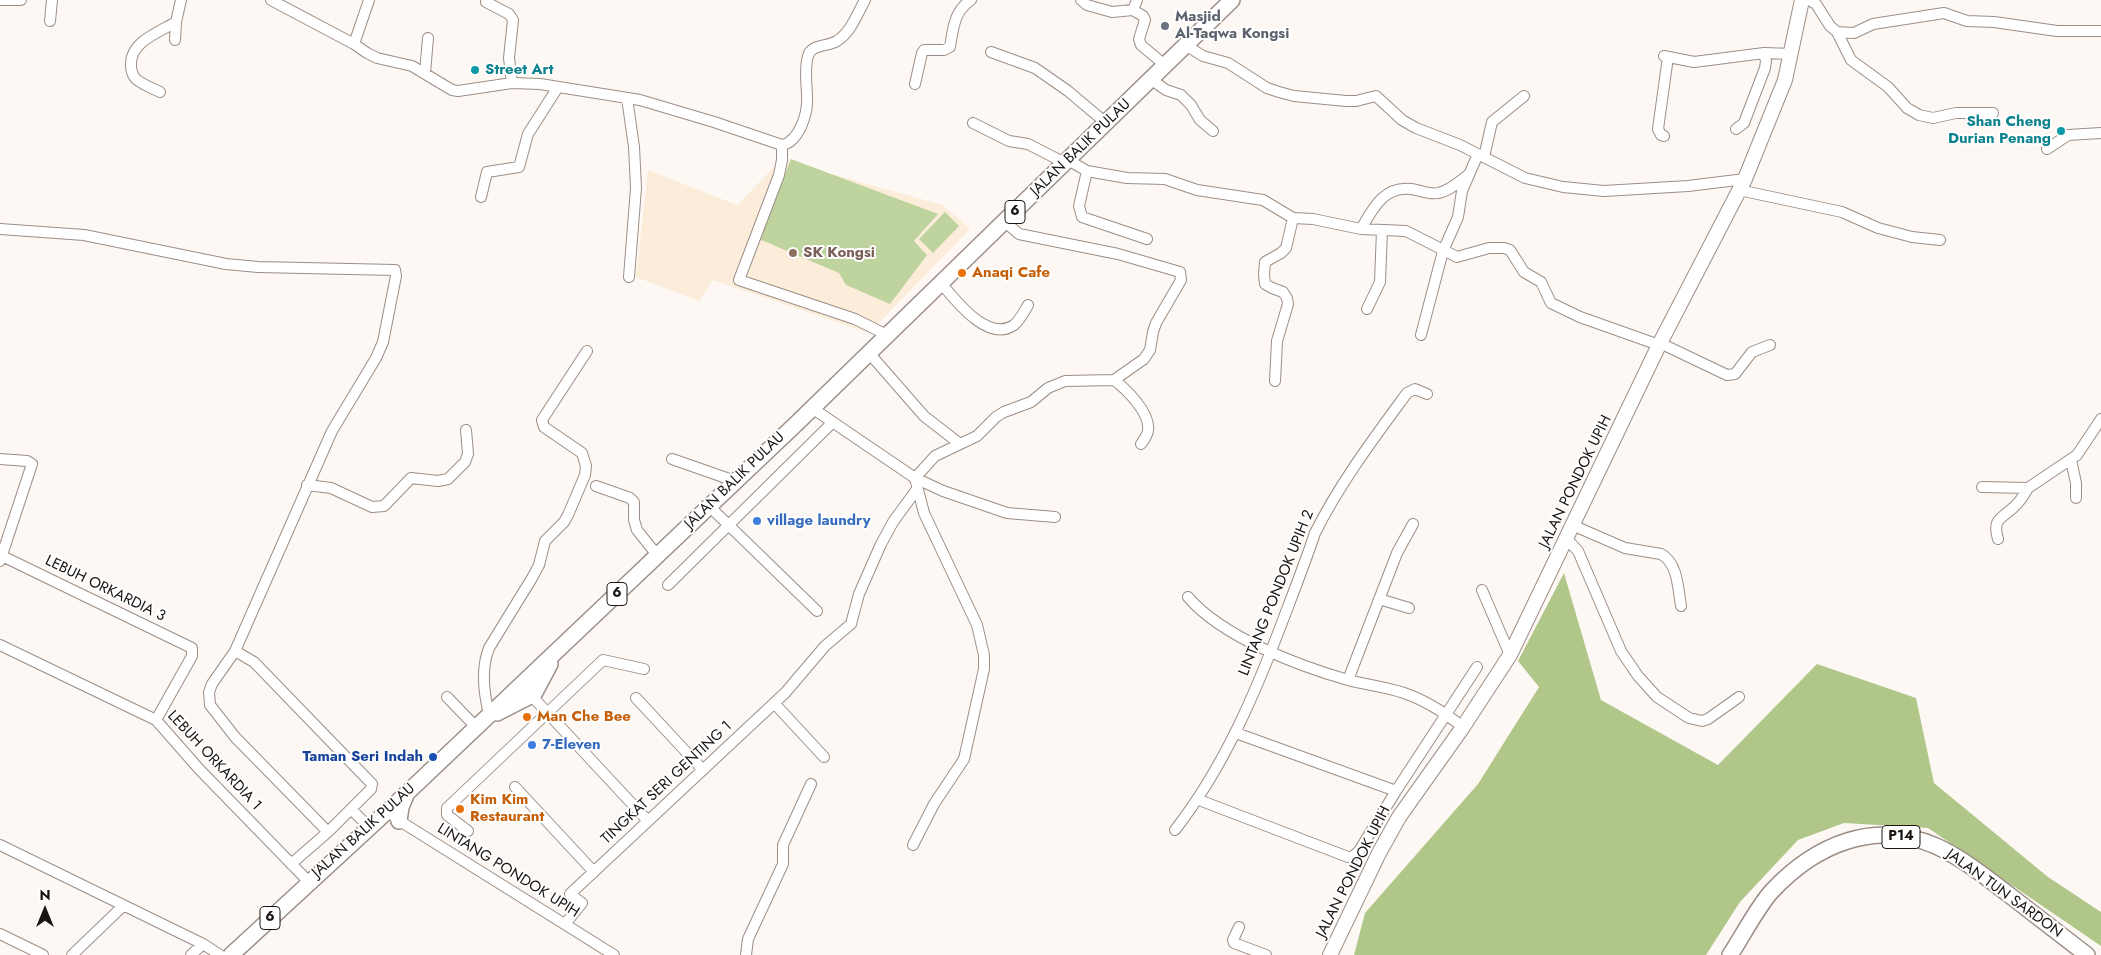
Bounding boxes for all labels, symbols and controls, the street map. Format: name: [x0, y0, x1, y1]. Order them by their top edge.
place label: Masjid Al-Taqwa Kongsi: [1175, 8, 1289, 43]
marker: Masjid Al-Taqwa Kongsi: [1159, 20, 1171, 32]
place label: Street Art: [485, 61, 554, 79]
marker: Street Art: [469, 64, 481, 76]
street label: JALAN BALIK PULAU: [1027, 96, 1135, 200]
place label: Shan Cheng Durian Penang: [1948, 113, 2051, 148]
marker: Shan Cheng Durian Penang: [2055, 125, 2067, 137]
road number: 6: [1005, 200, 1025, 223]
place label: SK Kongsi: [803, 244, 875, 262]
marker: SK Kongsi: [787, 247, 799, 259]
place label: Anaqi Cafe: [972, 264, 1050, 282]
marker: Anaqi Cafe: [956, 267, 968, 279]
street label: JALAN PONDOK UPIH: [1536, 413, 1616, 551]
street label: JALAN BALIK PULAU: [681, 429, 789, 533]
street label: LINTANG PONDOK UPIH 2: [1236, 508, 1318, 678]
place label: village laundry: [767, 512, 871, 530]
marker: village laundry: [751, 515, 763, 527]
street label: LEBUH ORKARDIA 3: [42, 552, 168, 626]
road number: 6: [607, 582, 627, 606]
street label: LEBUH ORKARDIA 1: [163, 707, 265, 815]
place label: Man Che Bee: [537, 708, 631, 726]
marker: Man Che Bee: [521, 711, 533, 723]
street label: TINGKAT SERI GENTING 1: [598, 718, 736, 848]
place label: 7-Eleven: [542, 736, 601, 754]
marker: 7-Eleven: [526, 739, 538, 751]
place label: Taman Seri Indah: [302, 748, 423, 766]
marker: Taman Seri Indah: [427, 751, 439, 763]
street label: JALAN BALIK PULAU: [309, 780, 419, 882]
place label: Kim Kim Restaurant: [470, 791, 544, 826]
marker: Kim Kim Restaurant: [454, 803, 466, 815]
street label: JALAN PONDOK UPIH: [1313, 803, 1395, 941]
street label: LINTANG PONDOK UPIH: [434, 820, 582, 922]
road number: P14: [1882, 826, 1920, 849]
street label: JALAN TUN SARDON: [1942, 846, 2066, 942]
north arrow: [20, 885, 70, 935]
text: N: [39, 885, 51, 905]
road number: 6: [260, 906, 280, 930]

